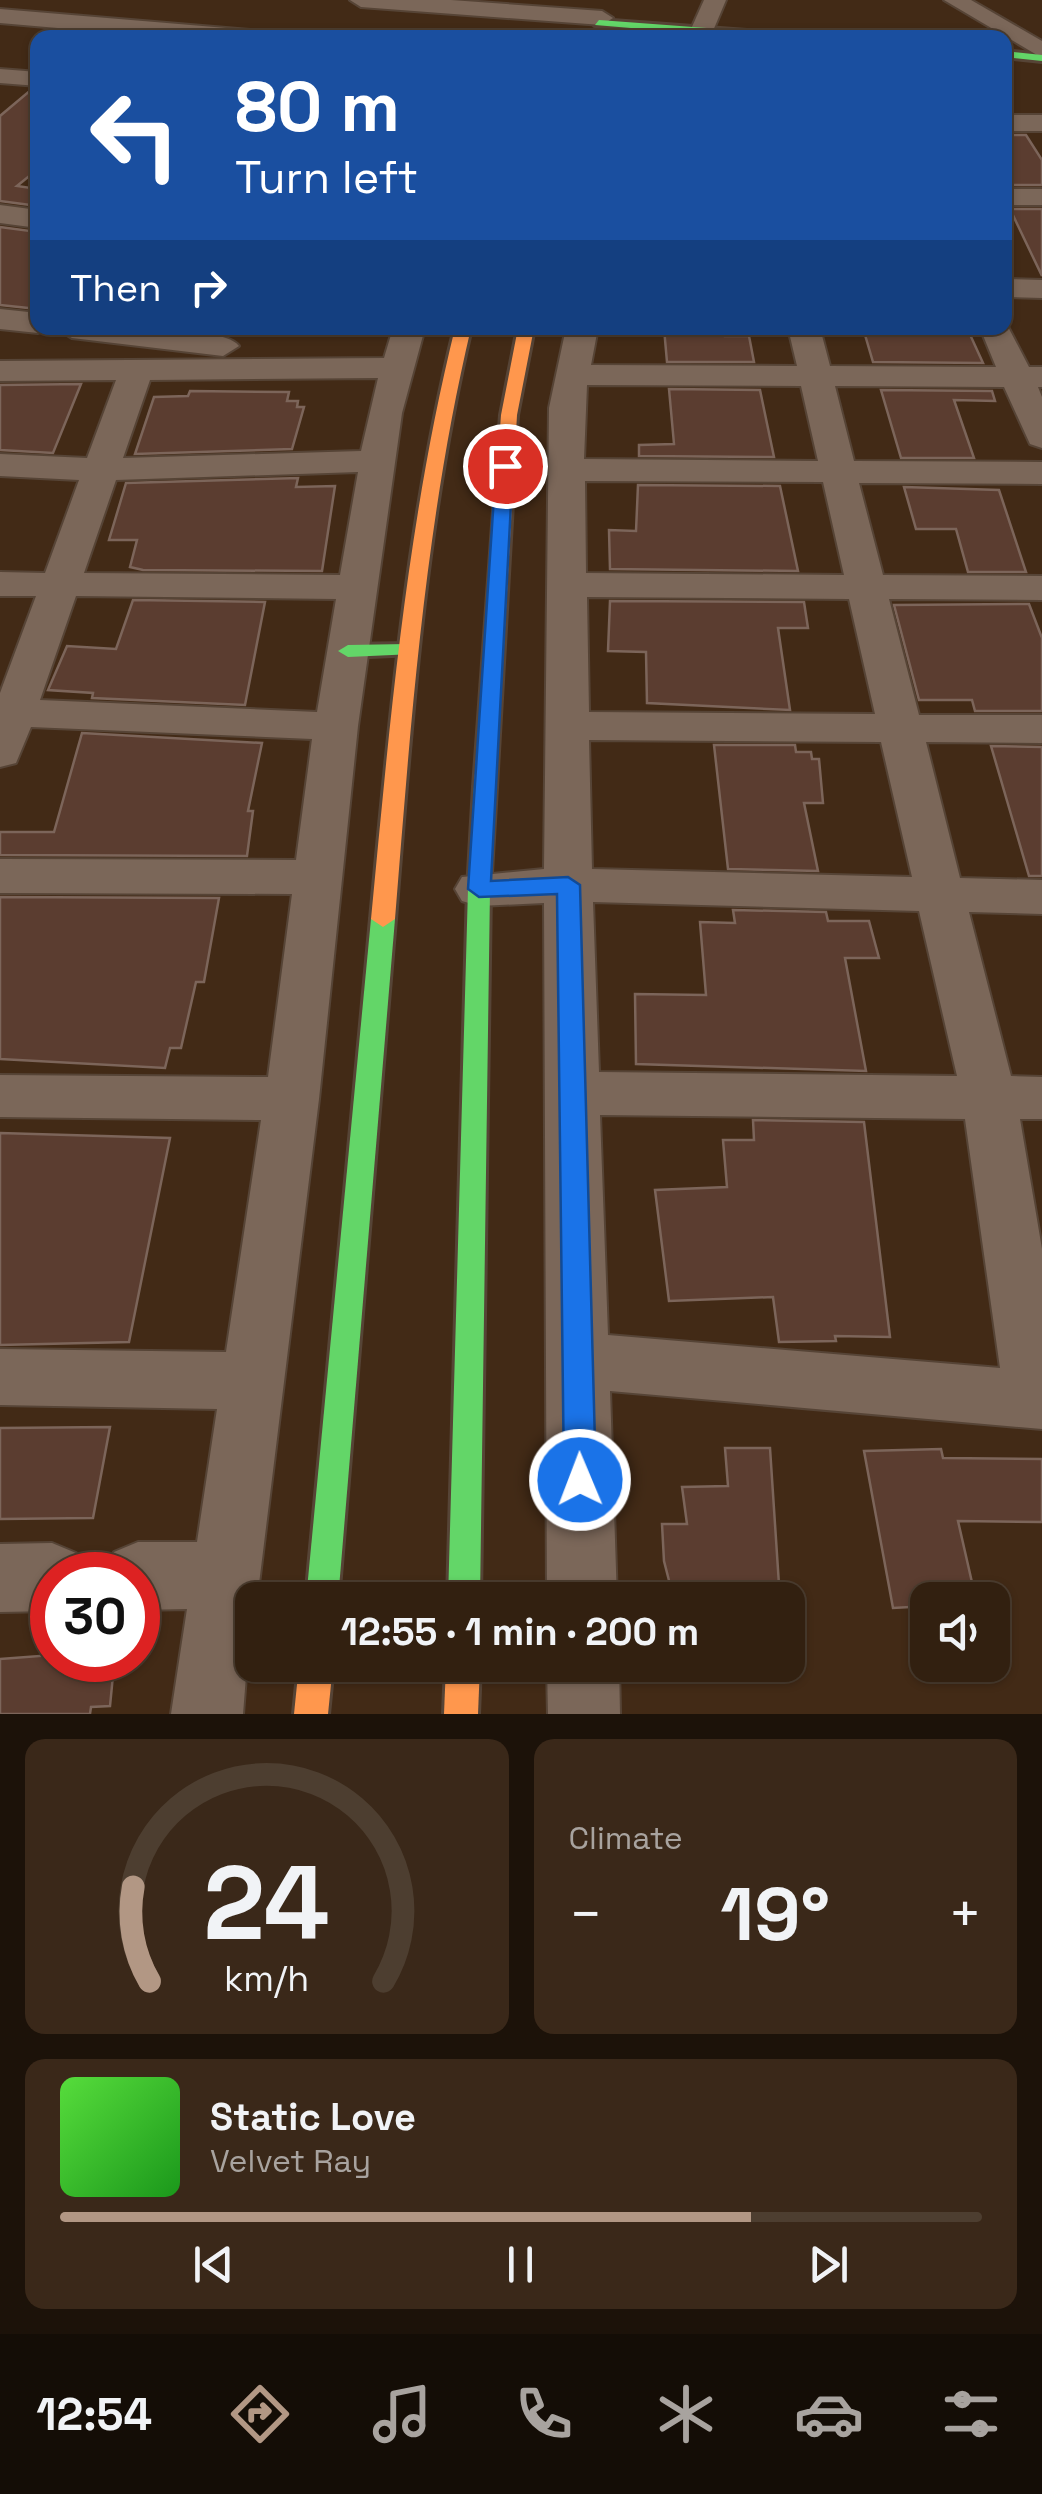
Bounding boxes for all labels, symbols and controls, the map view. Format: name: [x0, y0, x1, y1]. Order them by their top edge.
text: 80 m: [235, 62, 400, 151]
icon: left: [70, 70, 200, 200]
text: Turn left: [235, 149, 418, 206]
icon: right: [181, 260, 236, 315]
text: Then: [70, 264, 161, 312]
pin: [463, 424, 548, 509]
icon: arrive: [478, 439, 533, 494]
position arrow: [528, 1428, 632, 1532]
speed limit sign: 30: [30, 1552, 160, 1682]
map controls: [910, 1582, 1010, 1682]
button: sound: [910, 1582, 1010, 1682]
text: 12:55 · 1 min · 200 m: [341, 1608, 699, 1656]
text: Climate: [569, 1818, 683, 1858]
text: 24: [204, 1837, 330, 1969]
text: 19°: [720, 1866, 830, 1962]
text: −: [569, 1879, 603, 1949]
text: +: [948, 1879, 982, 1949]
text: km/h: [224, 1956, 309, 2001]
text: Static Love: [210, 2093, 416, 2141]
text: Velvet Ray: [210, 2141, 371, 2181]
icon: previous: [186, 2237, 241, 2292]
icon: pause: [493, 2237, 548, 2292]
icon: next: [801, 2237, 856, 2292]
icon: directions: [225, 2379, 295, 2449]
icon: music: [367, 2379, 437, 2449]
icon: phone: [509, 2379, 579, 2449]
icon: climate: [651, 2379, 721, 2449]
icon: car: [794, 2379, 864, 2449]
icon: filters: [936, 2379, 1006, 2449]
text: 12:54: [36, 2386, 152, 2443]

